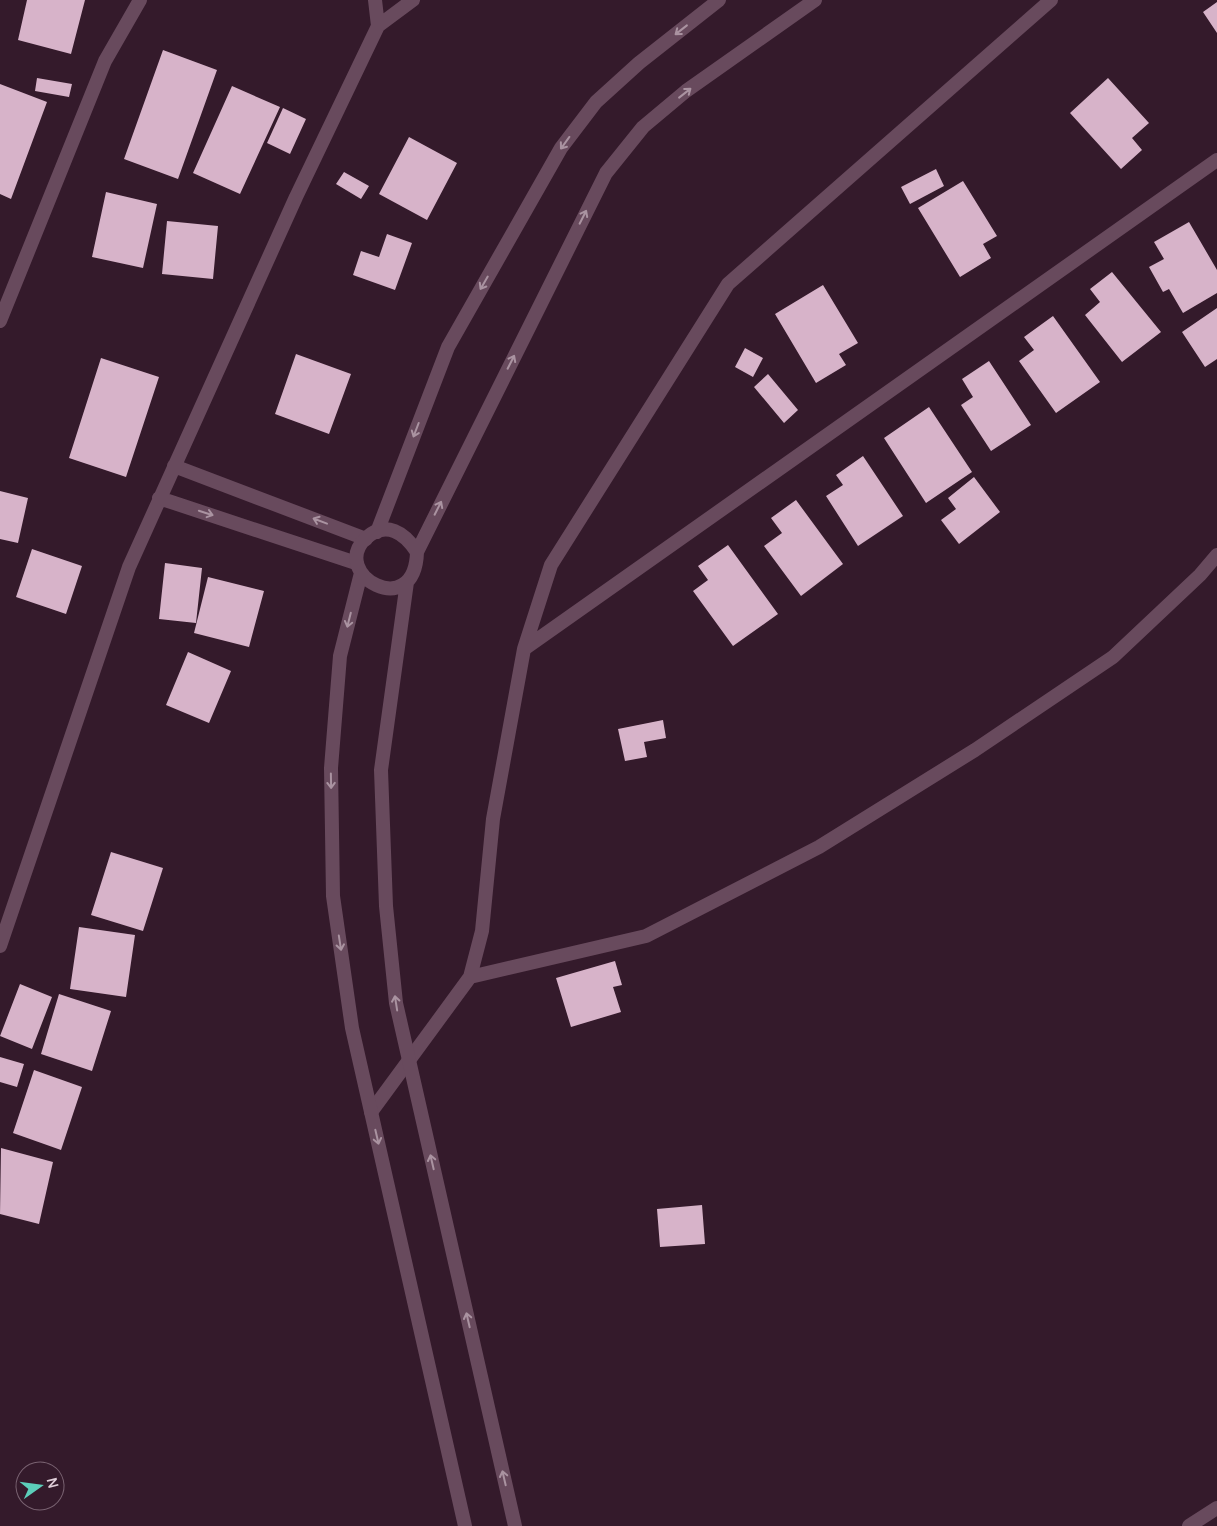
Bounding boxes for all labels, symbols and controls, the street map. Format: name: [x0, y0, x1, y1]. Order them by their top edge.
one-way arrow: [675, 25, 688, 36]
one-way arrow: [678, 87, 691, 98]
one-way arrow: [560, 135, 570, 149]
one-way arrow: [579, 210, 589, 225]
one-way arrow: [479, 276, 489, 290]
one-way arrow: [506, 355, 516, 370]
one-way arrow: [411, 422, 420, 438]
one-way arrow: [434, 501, 443, 516]
one-way arrow: [197, 509, 213, 518]
one-way arrow: [313, 516, 328, 525]
one-way arrow: [344, 612, 353, 628]
one-way arrow: [327, 773, 336, 789]
one-way arrow: [335, 935, 345, 951]
one-way arrow: [391, 995, 401, 1011]
one-way arrow: [373, 1129, 382, 1145]
one-way arrow: [427, 1154, 436, 1170]
one-way arrow: [463, 1313, 472, 1329]
north arrow: [15, 1461, 65, 1511]
one-way arrow: [499, 1471, 508, 1487]
text: N: [43, 1476, 64, 1490]

